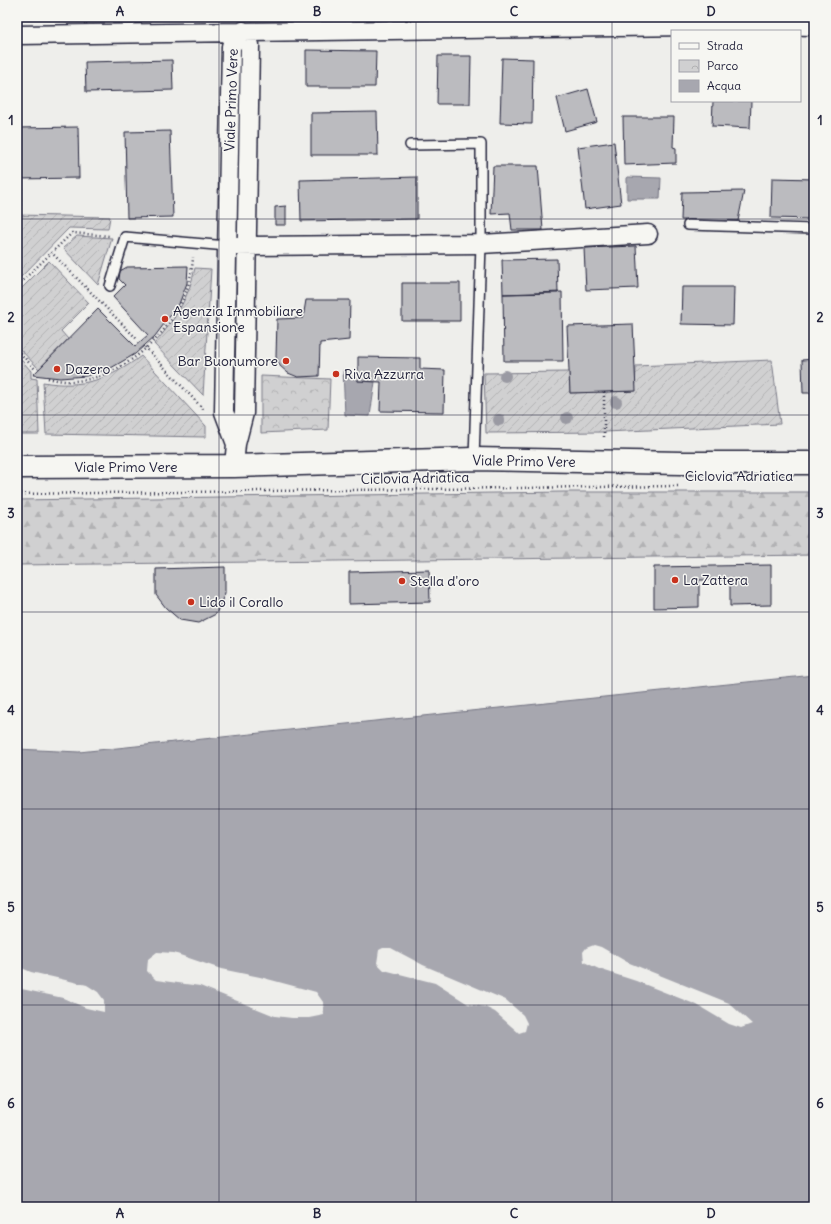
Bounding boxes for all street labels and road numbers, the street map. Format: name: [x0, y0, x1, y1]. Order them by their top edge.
street label: Viale Primo Vere: [220, 48, 242, 152]
street label: Viale Primo Vere: [472, 451, 576, 471]
street label: Viale Primo Vere: [74, 458, 178, 476]
street label: Ciclovia Adriatica: [685, 467, 793, 485]
street label: Ciclovia Adriatica: [361, 468, 469, 488]

